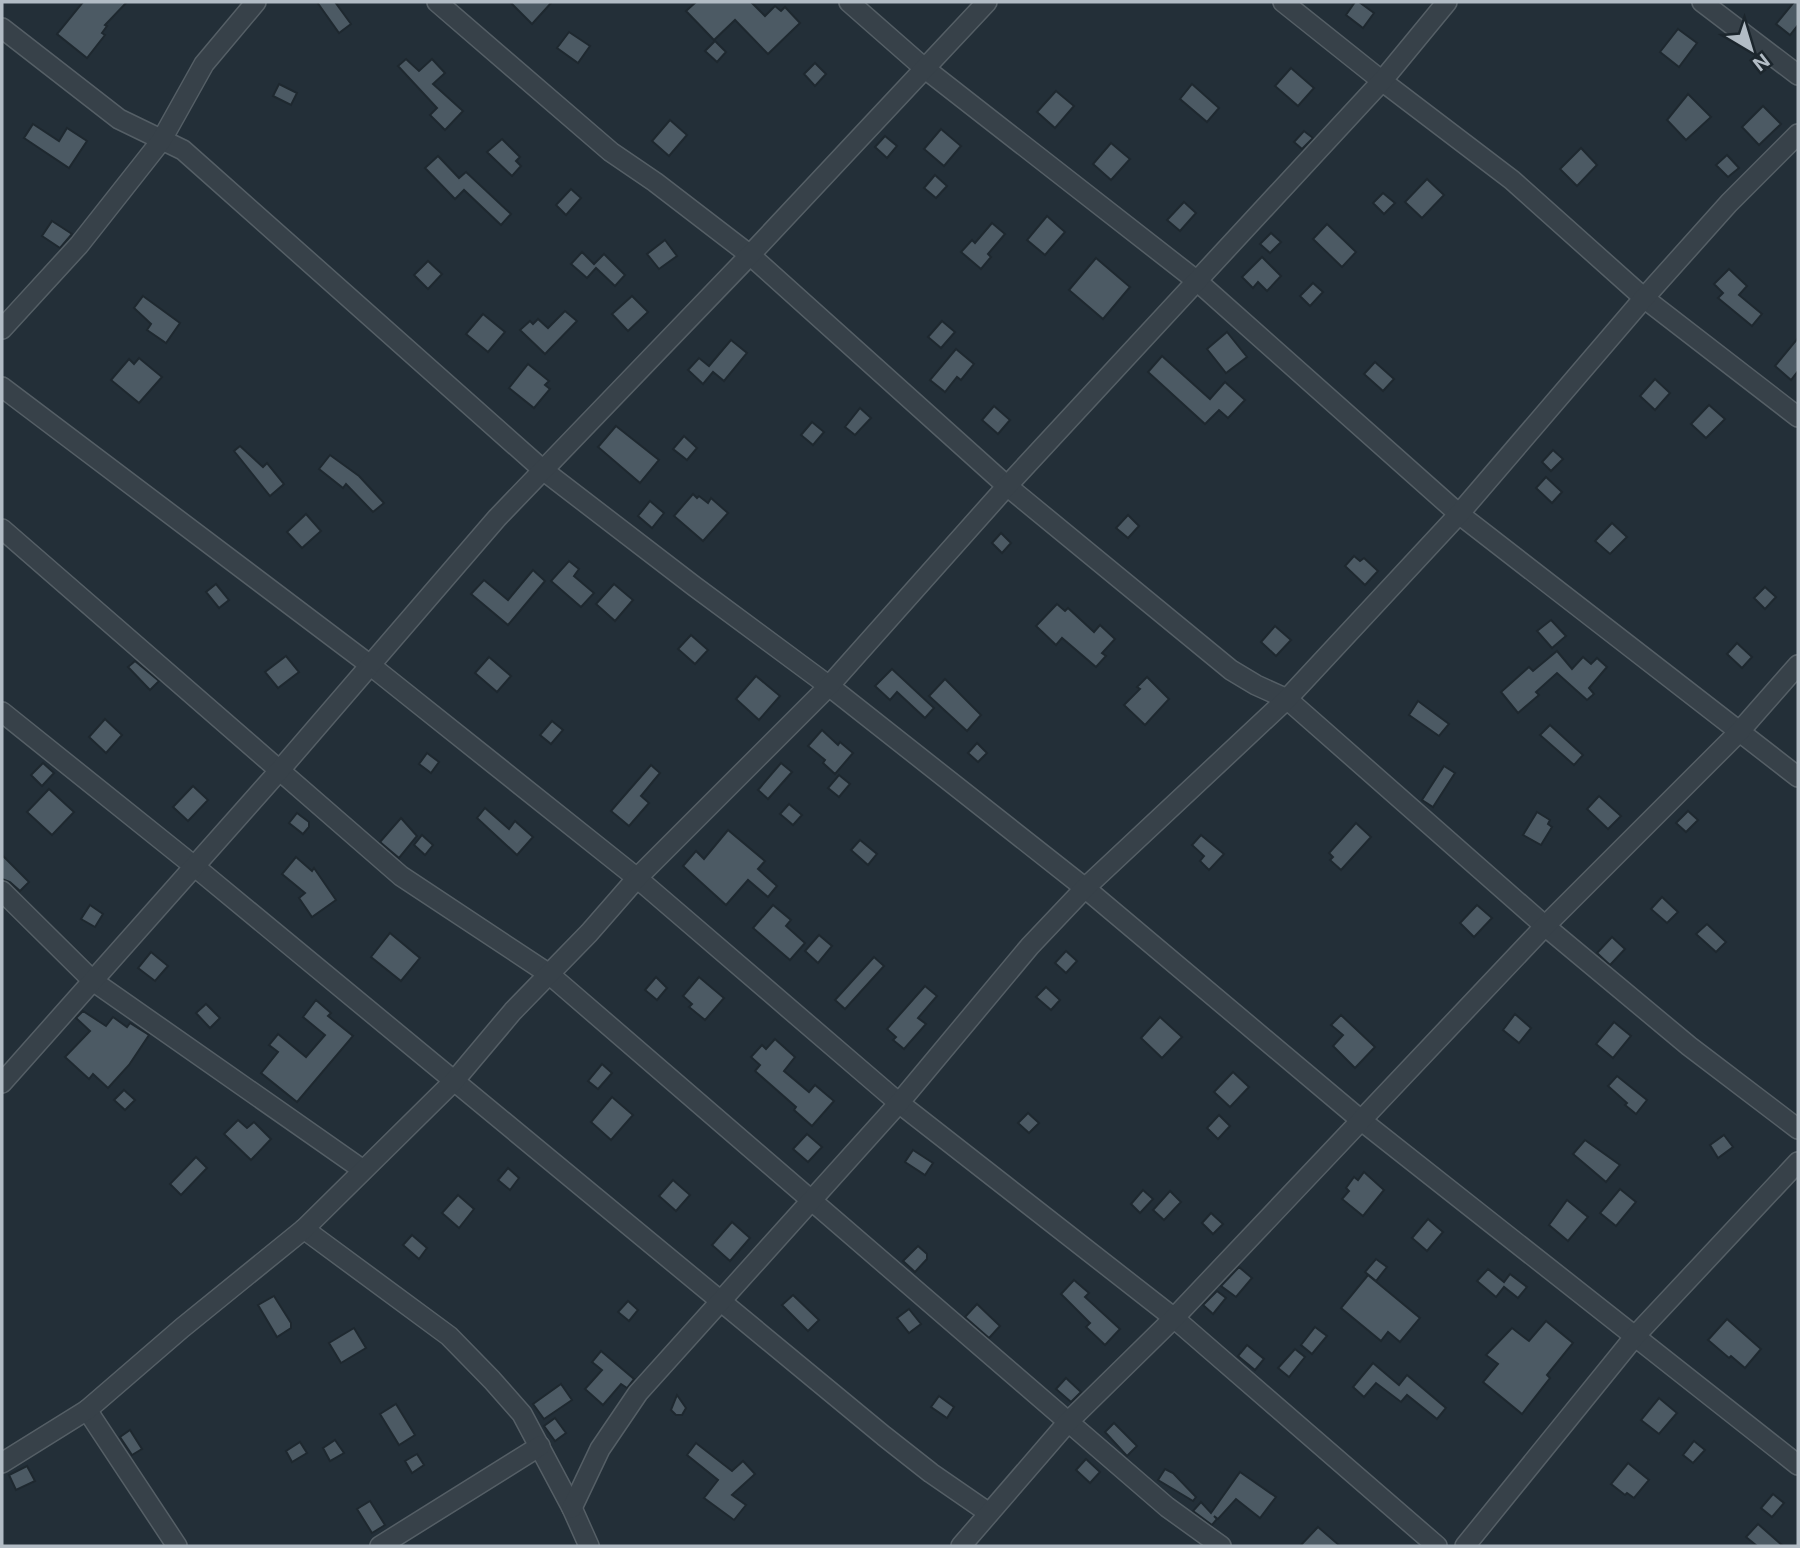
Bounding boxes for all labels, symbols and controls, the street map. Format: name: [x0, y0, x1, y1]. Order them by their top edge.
north arrow: [1716, 14, 1786, 84]
text: N: [1748, 48, 1774, 76]

